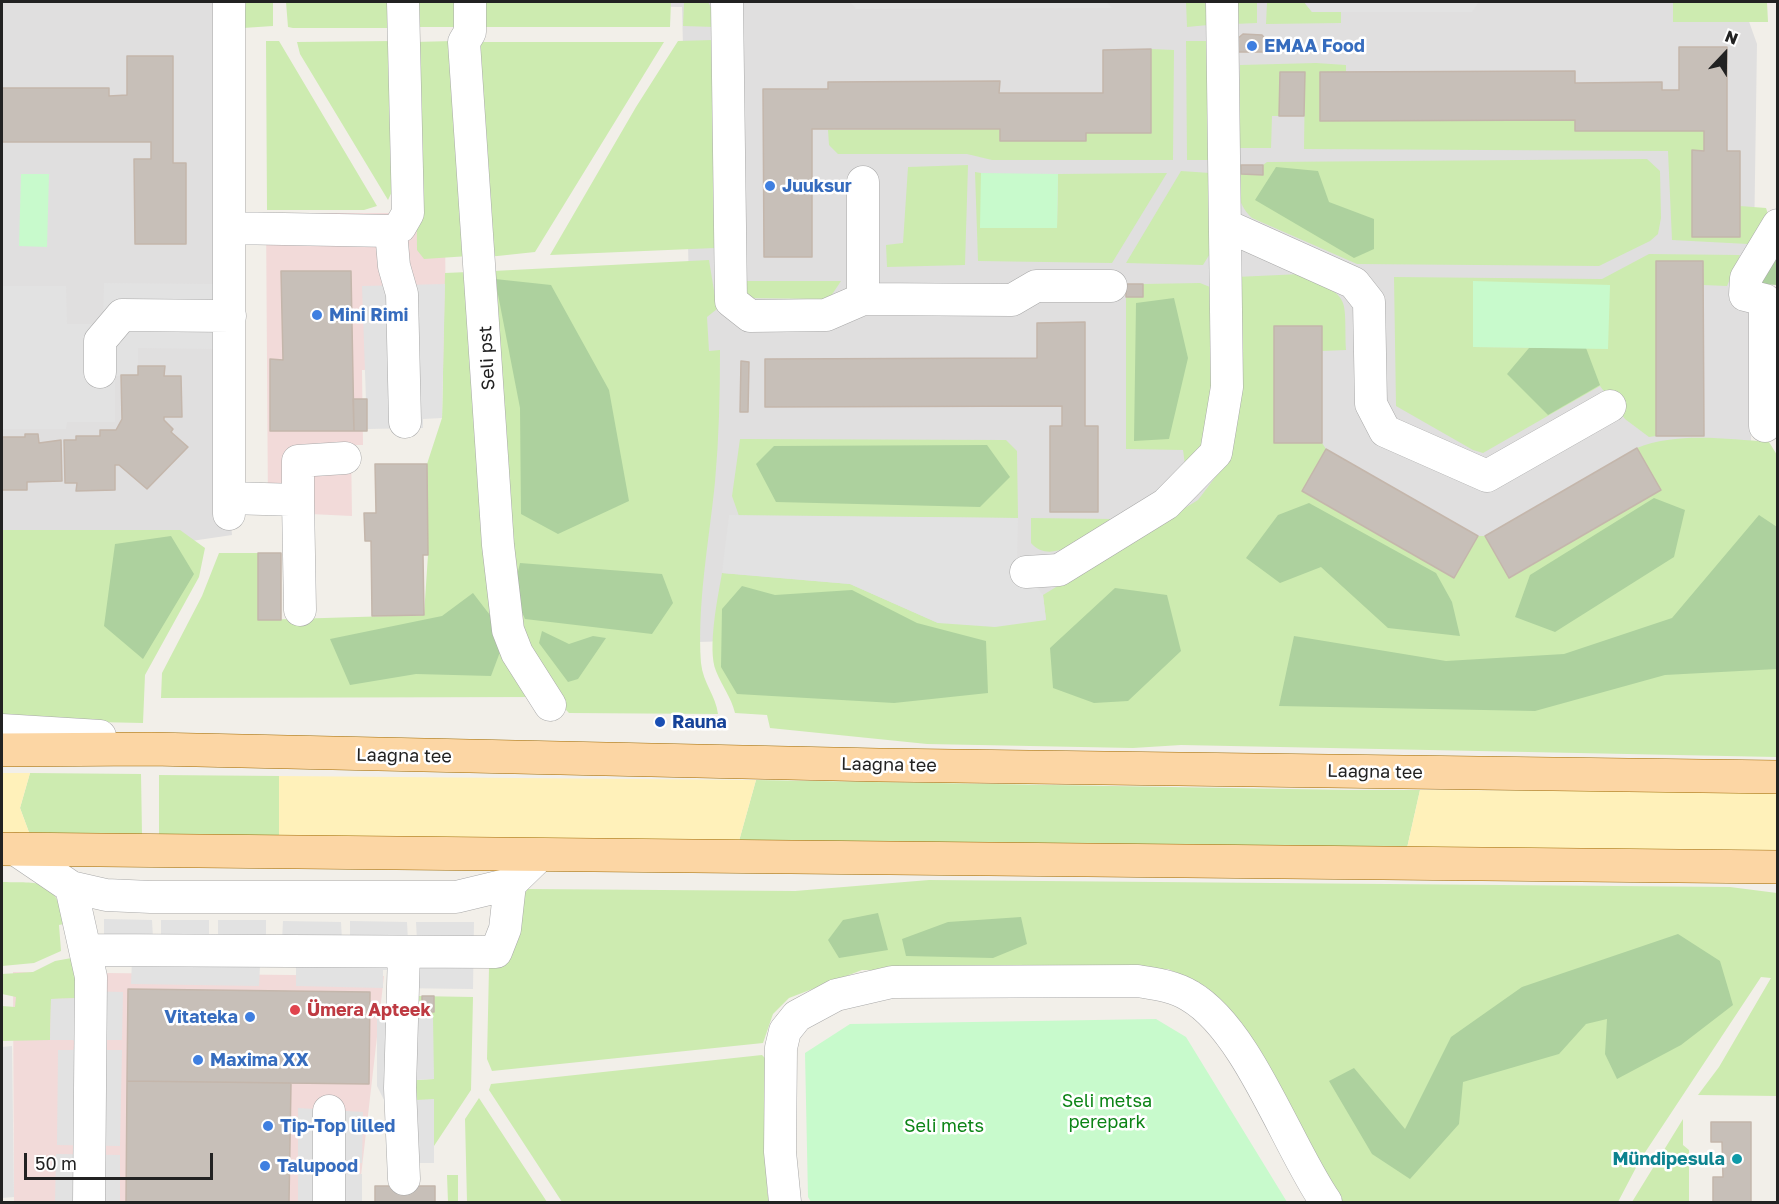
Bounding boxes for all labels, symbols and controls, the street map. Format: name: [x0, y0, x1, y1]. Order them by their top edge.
north arrow: [1695, 24, 1755, 84]
text: N: [1722, 26, 1741, 49]
place label: EMAA Food: [1264, 35, 1365, 57]
marker: EMAA Food: [1245, 39, 1259, 53]
place label: Juuksur: [782, 175, 852, 197]
marker: Juuksur: [763, 179, 777, 193]
place label: Mini Rimi: [329, 304, 408, 326]
marker: Mini Rimi: [310, 308, 324, 322]
street label: Seli pst: [475, 325, 499, 391]
place label: Rauna: [672, 711, 727, 733]
marker: Rauna: [653, 715, 667, 729]
street label: Laagna tee: [356, 744, 452, 768]
street label: Laagna tee: [841, 753, 937, 777]
street label: Laagna tee: [1327, 760, 1423, 784]
place label: Ümera Apteek: [307, 999, 431, 1021]
marker: Ümera Apteek: [288, 1003, 302, 1017]
place label: Vitateka: [164, 1006, 238, 1028]
marker: Vitateka: [243, 1010, 257, 1024]
place label: Maxima XX: [210, 1049, 309, 1071]
marker: Maxima XX: [191, 1053, 205, 1067]
park label: Seli metsa perepark: [1062, 1090, 1152, 1132]
place label: Tip-Top lilled: [280, 1115, 395, 1137]
park label: Seli mets: [904, 1115, 984, 1137]
marker: Tip-Top lilled: [261, 1119, 275, 1133]
scale bar: [27, 1141, 216, 1179]
place label: Mündipesula: [1612, 1148, 1725, 1170]
text: 50 m: [35, 1152, 77, 1174]
marker: Mündipesula: [1730, 1152, 1744, 1166]
place label: Talupood: [277, 1155, 358, 1177]
marker: Talupood: [258, 1159, 272, 1173]

